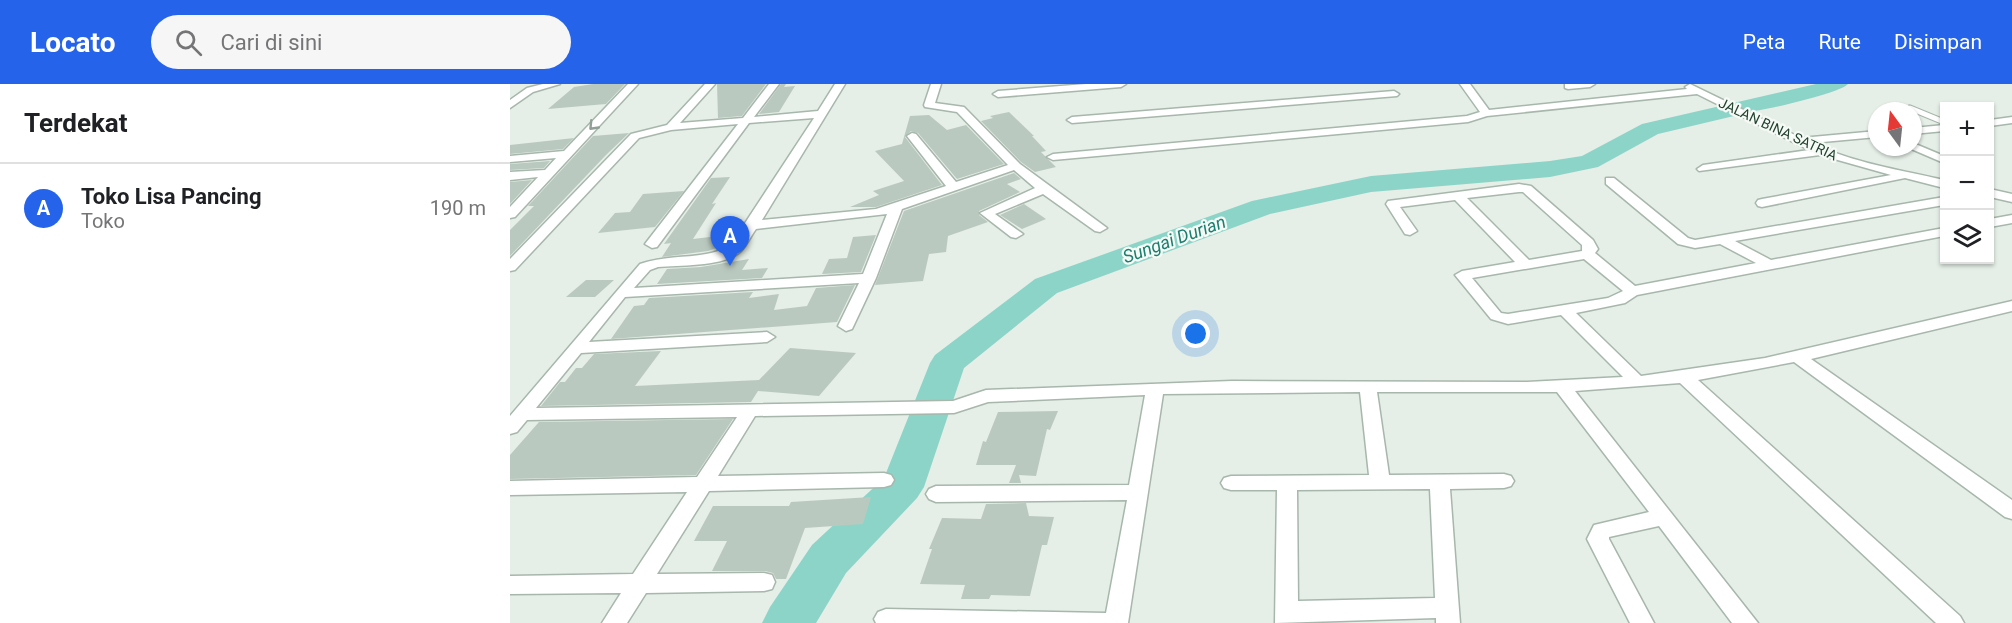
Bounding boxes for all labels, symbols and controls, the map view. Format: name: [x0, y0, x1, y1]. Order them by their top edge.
search box: [151, 15, 571, 69]
text: Locato: [30, 26, 115, 59]
icon: search: [172, 26, 205, 59]
text: Cari di sini: [220, 30, 322, 55]
text: Peta: [1743, 30, 1785, 54]
text: Rute: [1818, 30, 1861, 54]
text: Disimpan: [1894, 30, 1982, 54]
street label: JALAN BINA SATRIA: [1716, 95, 1840, 163]
north arrow: [1868, 102, 1922, 156]
map controls: [1940, 102, 1994, 264]
button: +: [1940, 102, 1994, 156]
text: Terdekat: [24, 108, 128, 138]
one-way arrow: [589, 119, 600, 130]
button: −: [1940, 156, 1994, 210]
text: Toko Lisa Pancing: [81, 184, 261, 209]
text: A: [37, 196, 50, 220]
text: 190 m: [430, 196, 486, 220]
text: Toko: [81, 209, 125, 233]
button: layers: [1940, 210, 1994, 264]
water label: Sungai Durian: [1120, 211, 1228, 267]
pin: A: [710, 216, 750, 266]
your location: [1181, 319, 1210, 348]

